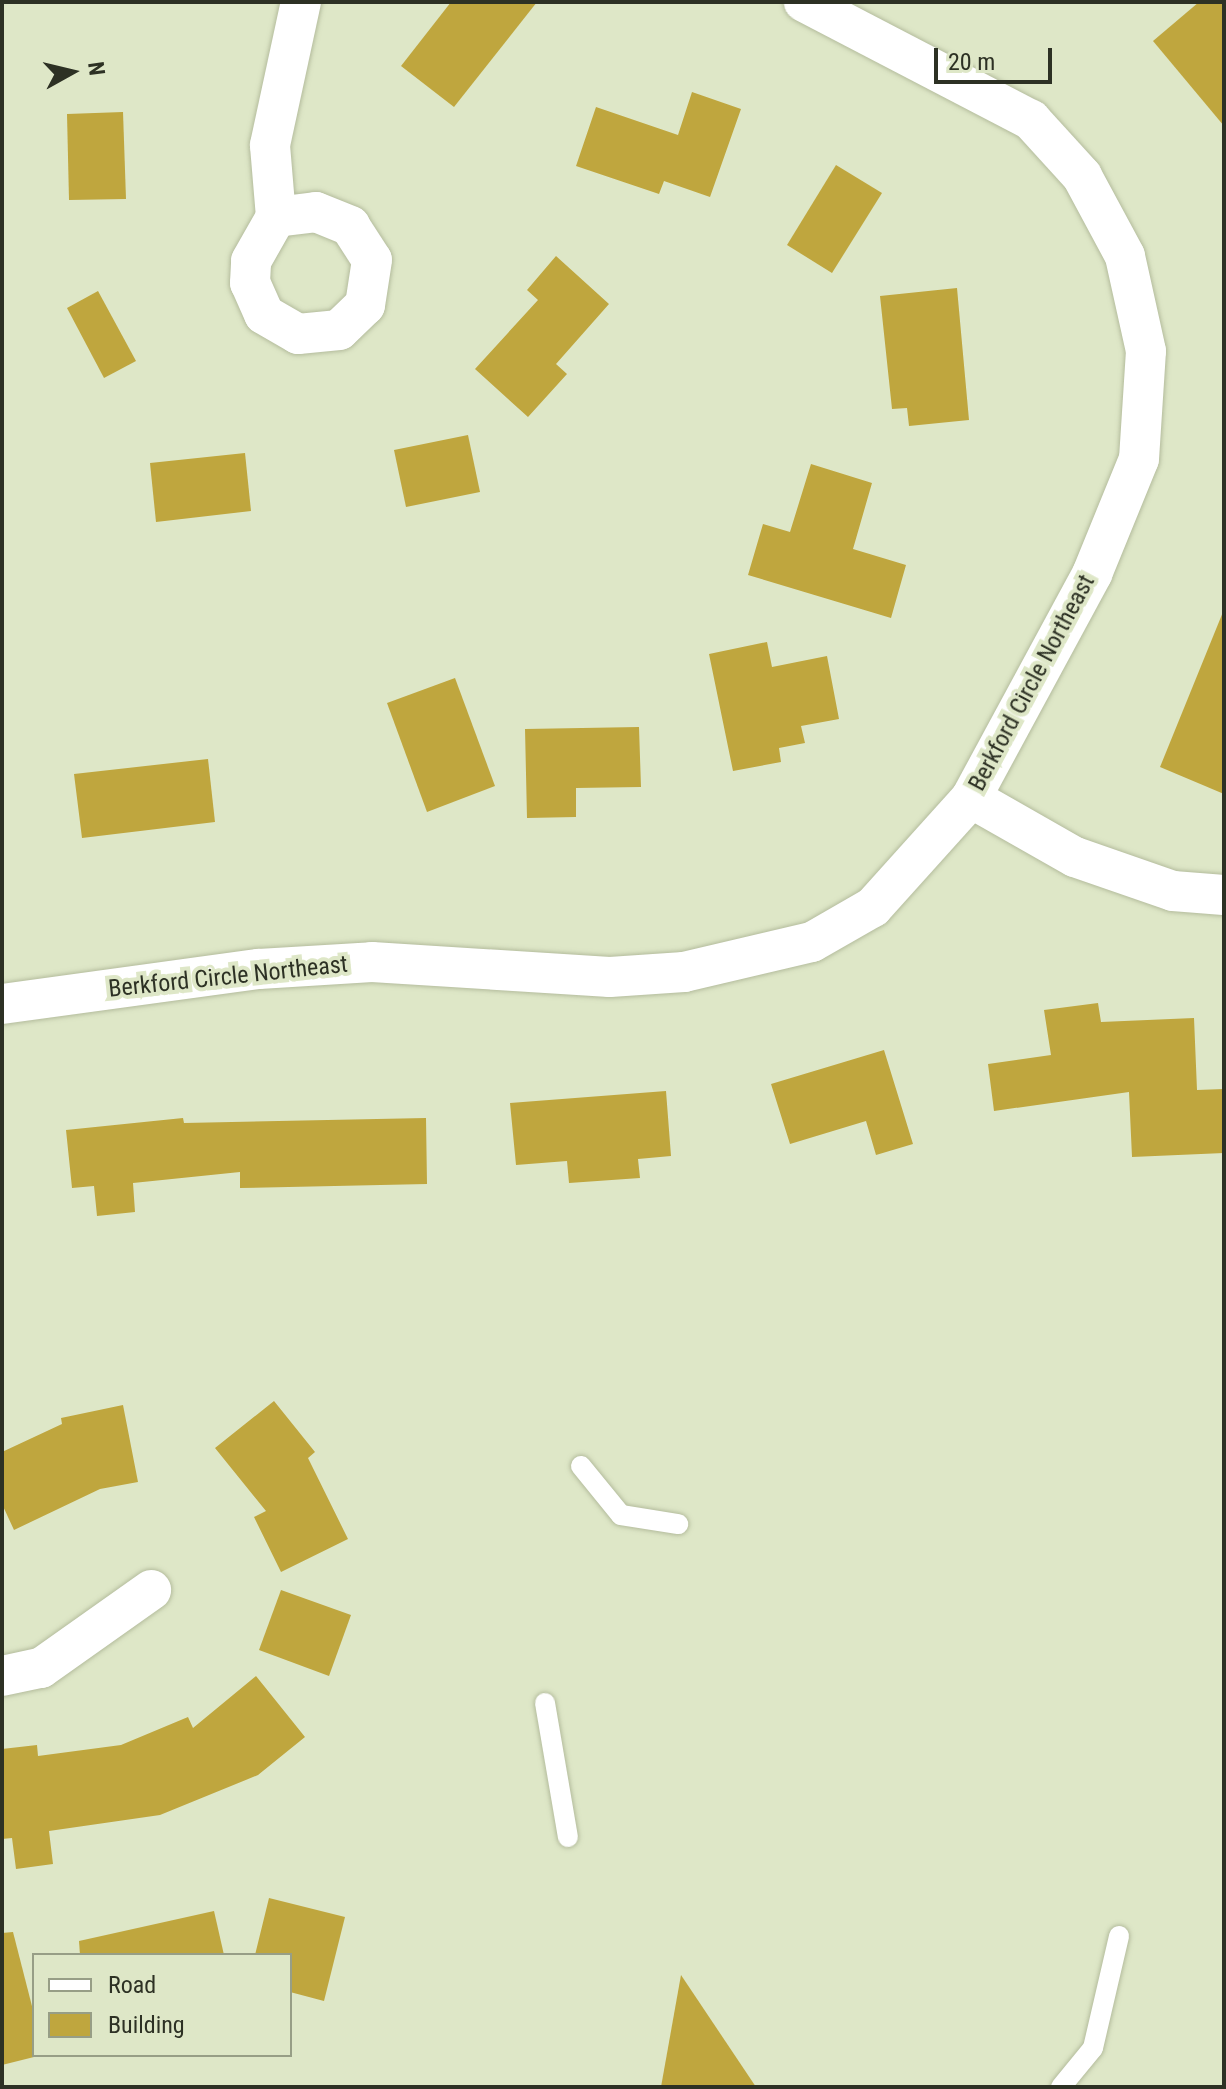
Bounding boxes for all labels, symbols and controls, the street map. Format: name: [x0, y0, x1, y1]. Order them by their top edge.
north arrow: [32, 32, 112, 112]
scale bar: [938, 32, 1056, 82]
text: 20 m: [948, 48, 995, 76]
text: N: [83, 60, 110, 77]
street label: Berkford Circle Northeast: [963, 570, 1101, 796]
street label: Berkford Circle Northeast: [107, 950, 349, 1004]
legend: [32, 1953, 292, 2057]
text: Road: [108, 1971, 156, 1999]
text: Building: [108, 2011, 185, 2039]

